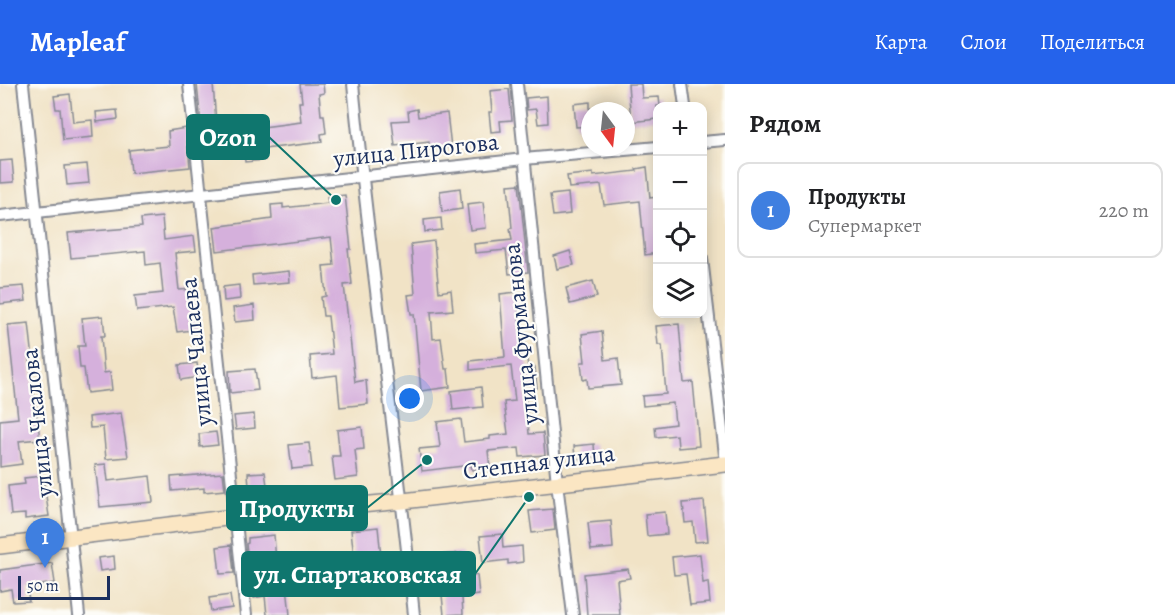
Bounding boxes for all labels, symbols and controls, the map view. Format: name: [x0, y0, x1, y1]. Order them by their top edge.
text: Mapleaf: [30, 23, 125, 61]
text: Карта: [874, 28, 927, 56]
text: Слои: [960, 28, 1007, 56]
text: Поделиться: [1040, 28, 1145, 56]
north arrow: [581, 102, 635, 156]
map controls: [653, 102, 707, 318]
button: +: [653, 102, 707, 156]
text: Рядом: [749, 106, 821, 141]
callout: Ozon: [187, 115, 269, 159]
text: Ozon: [199, 120, 257, 155]
street label: улица Пирогова: [331, 125, 500, 175]
button: −: [653, 156, 707, 210]
text: Продукты: [808, 182, 906, 212]
text: 1: [767, 197, 774, 224]
text: 220 m: [1099, 197, 1149, 224]
button: locate: [653, 210, 707, 264]
text: Супермаркет: [808, 212, 922, 239]
street label: улица Фурманова: [496, 242, 547, 427]
button: layers: [653, 264, 707, 318]
street label: улица Чапаева: [172, 276, 220, 429]
street label: улица Чкалова: [13, 347, 61, 500]
your location: [395, 384, 424, 413]
street label: Степная улица: [461, 437, 617, 487]
callout: Продукты: [227, 486, 367, 530]
text: Продукты: [239, 491, 355, 526]
pin: 1: [26, 518, 64, 568]
callout: ул. Спартаковская: [242, 552, 475, 596]
text: ул. Спартаковская: [253, 557, 462, 592]
scale bar: [18, 573, 110, 600]
text: 50 m: [27, 575, 59, 597]

